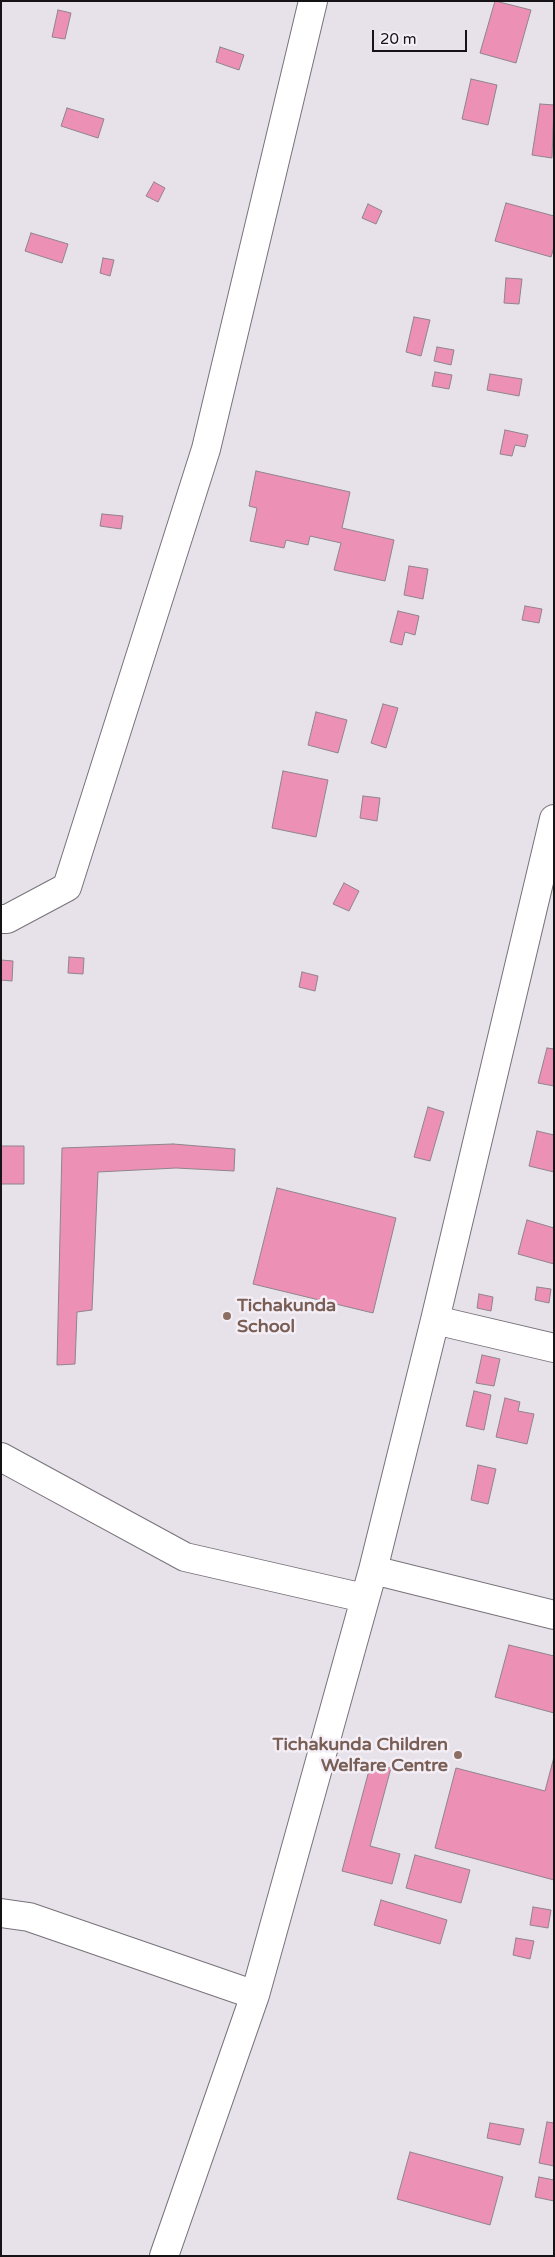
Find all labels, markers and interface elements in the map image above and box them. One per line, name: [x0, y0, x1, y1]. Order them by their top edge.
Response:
scale bar: [375, 20, 470, 52]
text: 20 m: [380, 30, 417, 48]
place label: Tichakunda School: [237, 1295, 336, 1338]
marker: Tichakunda School: [221, 1310, 233, 1322]
place label: Tichakunda Children Welfare Centre: [273, 1734, 448, 1776]
marker: Tichakunda Children Welfare Centre: [452, 1749, 464, 1761]

